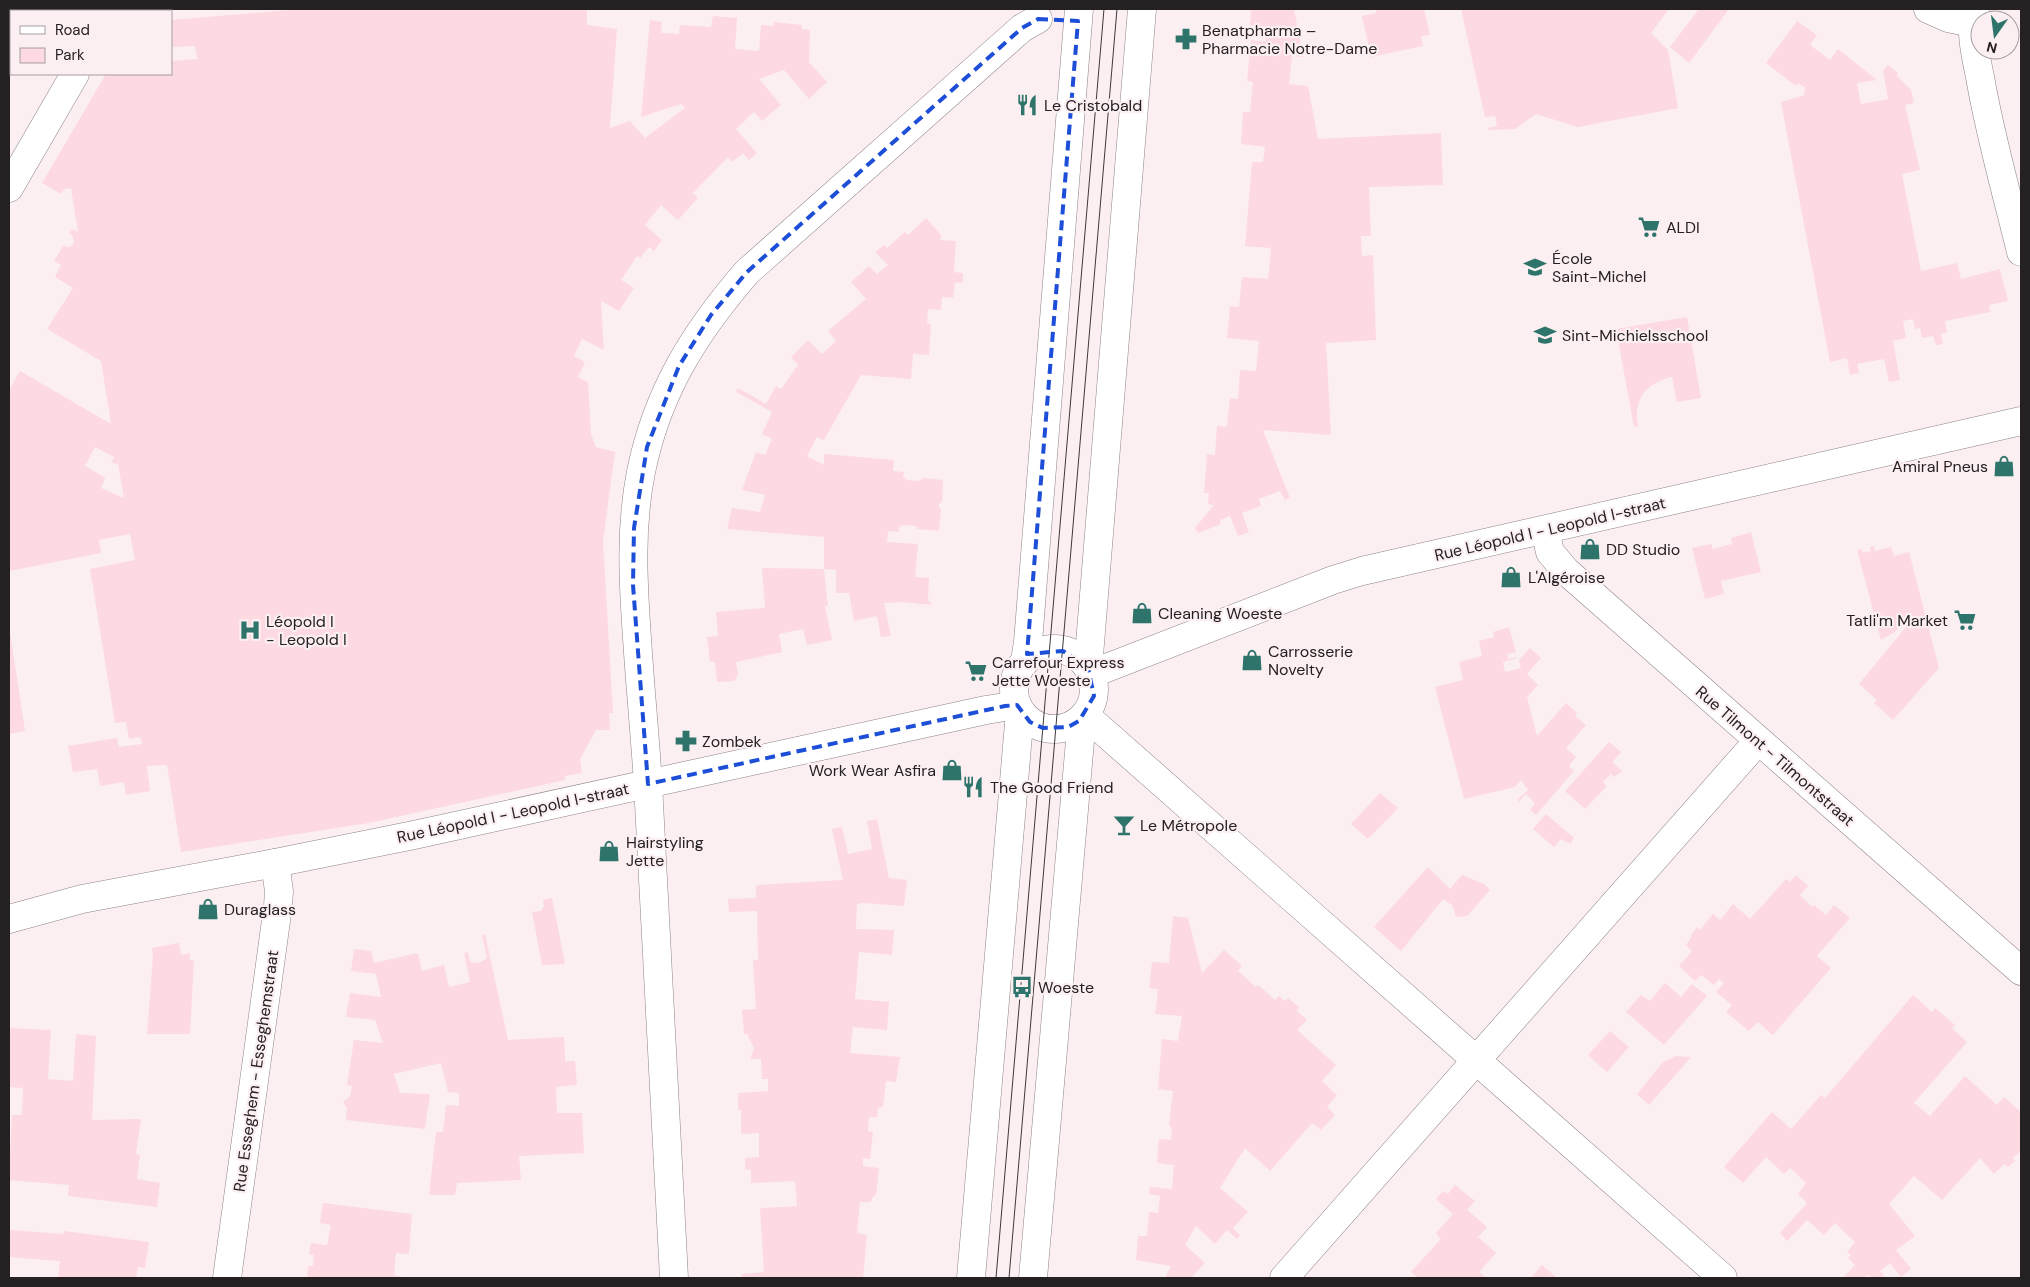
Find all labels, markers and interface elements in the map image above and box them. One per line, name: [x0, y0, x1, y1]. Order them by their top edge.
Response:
legend: [10, 10, 172, 75]
north arrow: [1970, 10, 2020, 60]
text: Road: [55, 20, 90, 40]
place label: Benatpharma – Pharmacie Notre-Dame: [1202, 20, 1377, 59]
pharmacy icon: Benatpharma – Pharmacie Notre-Dame: [1173, 26, 1199, 52]
text: N: [1985, 38, 1999, 58]
text: Park: [55, 45, 85, 65]
restaurant icon: Le Cristobald: [1014, 92, 1040, 118]
place label: Le Cristobald: [1044, 95, 1142, 116]
supermarket icon: ALDI: [1636, 214, 1662, 240]
place label: ALDI: [1666, 217, 1700, 238]
place label: École Saint-Michel: [1552, 248, 1646, 287]
school or university icon: École Saint-Michel: [1522, 254, 1548, 280]
school or university icon: Sint-Michielsschool: [1532, 322, 1558, 348]
place label: Sint-Michielsschool: [1562, 325, 1708, 346]
shop icon: Amiral Pneus: [1991, 453, 2017, 479]
place label: Amiral Pneus: [1892, 456, 1988, 477]
street label: Rue Léopold I - Leopold I-straat: [1432, 492, 1668, 566]
shop icon: DD Studio: [1577, 536, 1603, 562]
place label: DD Studio: [1606, 539, 1680, 560]
shop icon: L'Algéroise: [1498, 564, 1524, 590]
place label: L'Algéroise: [1528, 567, 1605, 588]
shop icon: Cleaning Woeste: [1129, 600, 1155, 626]
place label: Cleaning Woeste: [1158, 603, 1282, 624]
supermarket icon: Tatli'm Market: [1952, 607, 1978, 633]
place label: Tatli'm Market: [1846, 610, 1948, 631]
place label: Léopold I - Leopold I: [266, 611, 347, 650]
hospital icon: Léopold I - Leopold I: [237, 617, 263, 643]
place label: Carrosserie Novelty: [1268, 641, 1353, 680]
shop icon: Carrosserie Novelty: [1239, 647, 1265, 673]
place label: Carrefour Express Jette Woeste: [992, 652, 1125, 691]
supermarket icon: Carrefour Express Jette Woeste: [963, 658, 989, 684]
street label: Rue Tilmont - Tilmontstraat: [1691, 681, 1859, 831]
pharmacy icon: Zombek: [673, 728, 699, 754]
place label: Zombek: [702, 731, 762, 752]
shop icon: Work Wear Asfira: [939, 757, 965, 783]
place label: Work Wear Asfira: [809, 760, 936, 781]
restaurant icon: The Good Friend: [960, 774, 986, 800]
place label: The Good Friend: [990, 777, 1114, 798]
street label: Rue Léopold I - Leopold I-straat: [395, 778, 631, 848]
bar icon: Le Métropole: [1111, 812, 1137, 838]
place label: Le Métropole: [1140, 815, 1237, 836]
place label: Hairstyling Jette: [626, 832, 704, 871]
shop icon: Hairstyling Jette: [596, 838, 622, 864]
shop icon: Duraglass: [195, 896, 221, 922]
place label: Duraglass: [224, 899, 296, 920]
street label: Rue Esseghem - Esseghemstraat: [229, 949, 283, 1193]
bus stop icon: Woeste: [1009, 974, 1035, 1000]
place label: Woeste: [1038, 977, 1094, 998]

